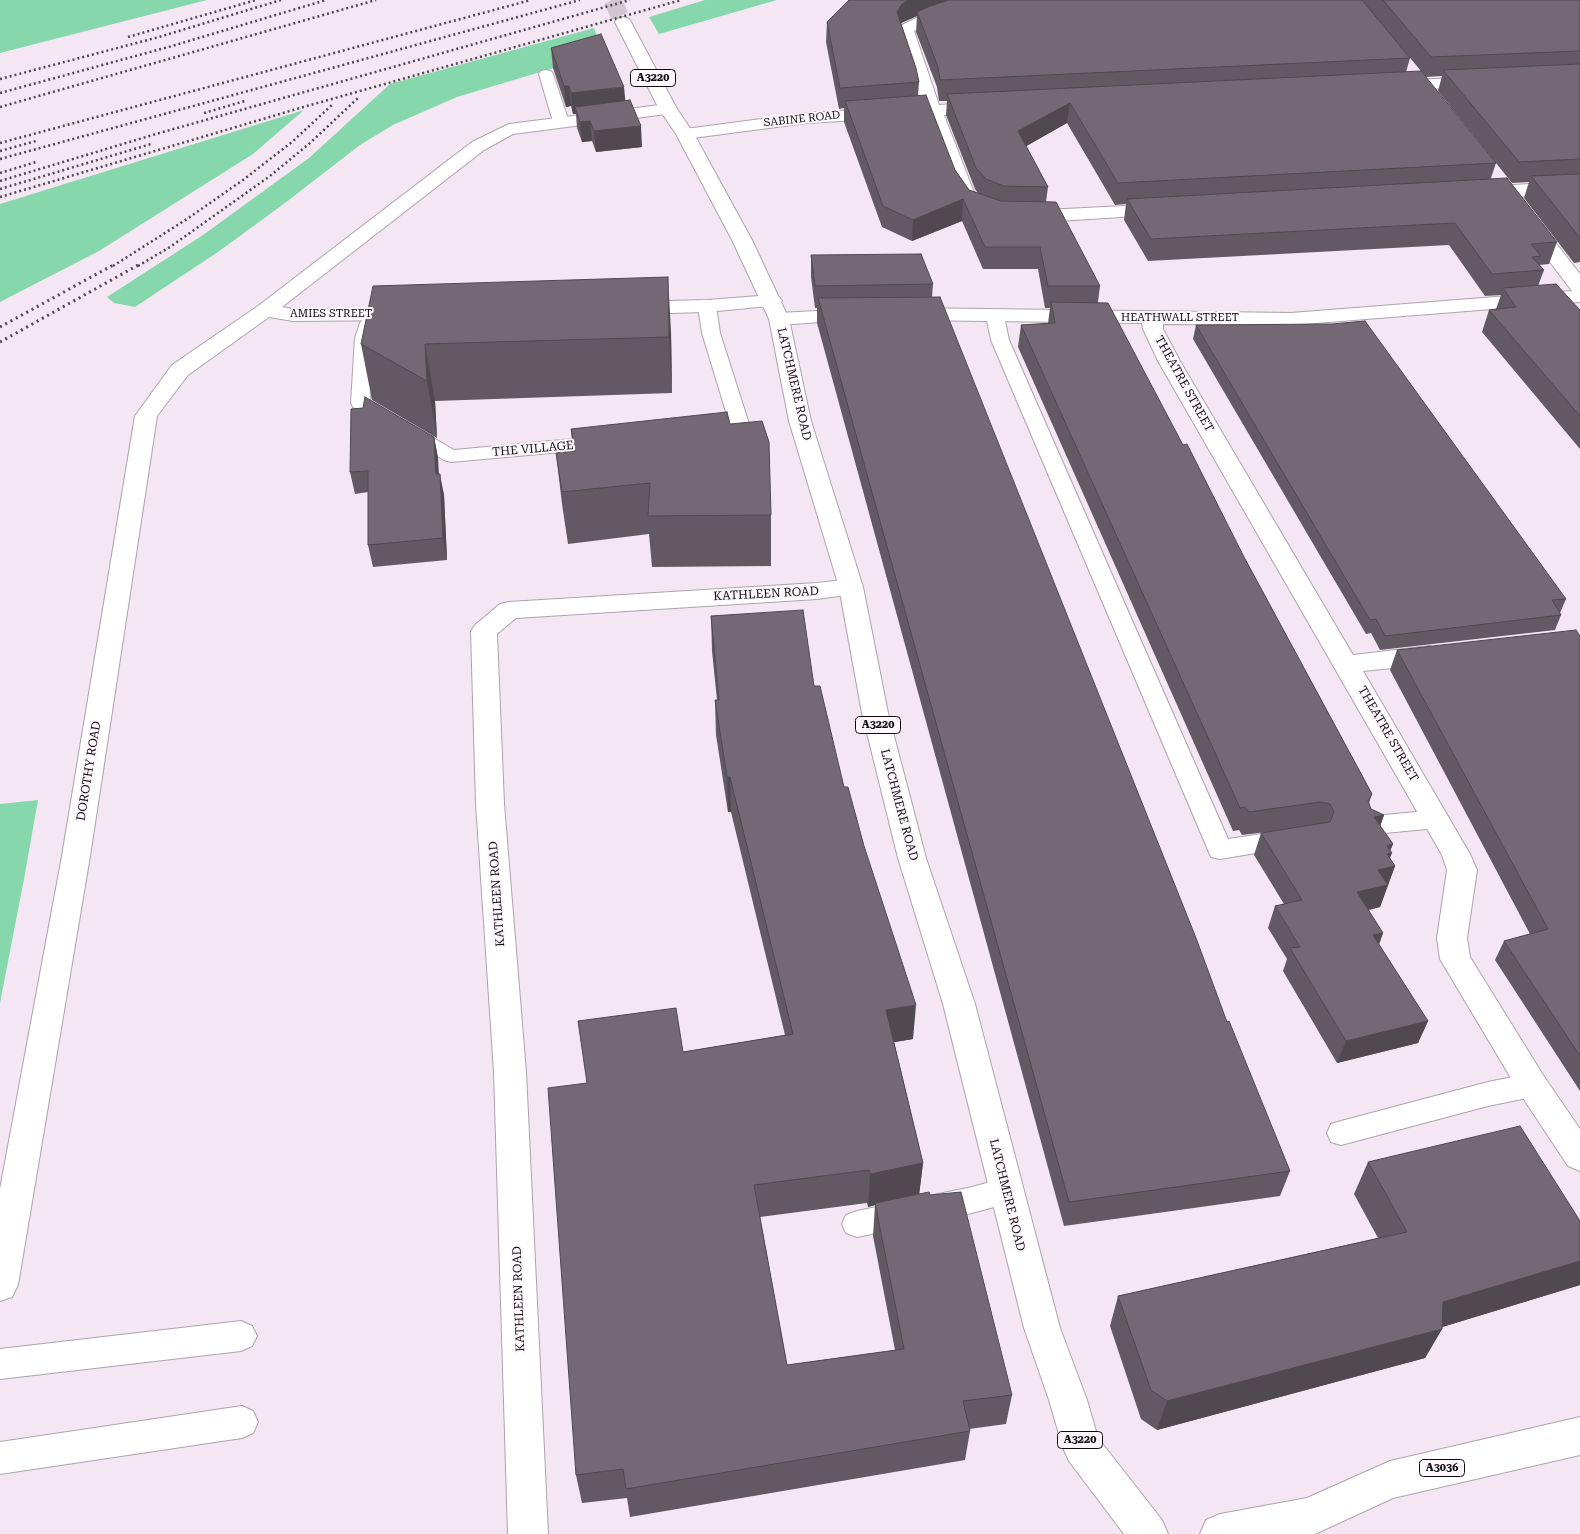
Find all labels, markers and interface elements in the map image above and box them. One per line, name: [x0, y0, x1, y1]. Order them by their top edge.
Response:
road number: A3220: [630, 70, 676, 86]
street label: SABINE ROAD: [763, 108, 841, 130]
street label: AMIES STREET: [290, 307, 372, 321]
street label: HEATHWALL STREET: [1121, 311, 1239, 325]
street label: LATCHMERE ROAD: [774, 326, 814, 442]
street label: THEATRE STREET: [1152, 333, 1216, 435]
street label: THE VILLAGE: [492, 438, 574, 460]
street label: KATHLEEN ROAD: [713, 584, 819, 604]
street label: THEATRE STREET: [1355, 684, 1421, 784]
road number: A3220: [856, 716, 900, 734]
street label: DOROTHY ROAD: [74, 720, 104, 822]
street label: LATCHMERE ROAD: [877, 747, 921, 863]
street label: KATHLEEN ROAD: [486, 841, 508, 947]
street label: LATCHMERE ROAD: [986, 1137, 1028, 1253]
street label: KATHLEEN ROAD: [510, 1246, 528, 1352]
road number: A3220: [1058, 1432, 1102, 1448]
road number: A3036: [1420, 1460, 1464, 1476]

